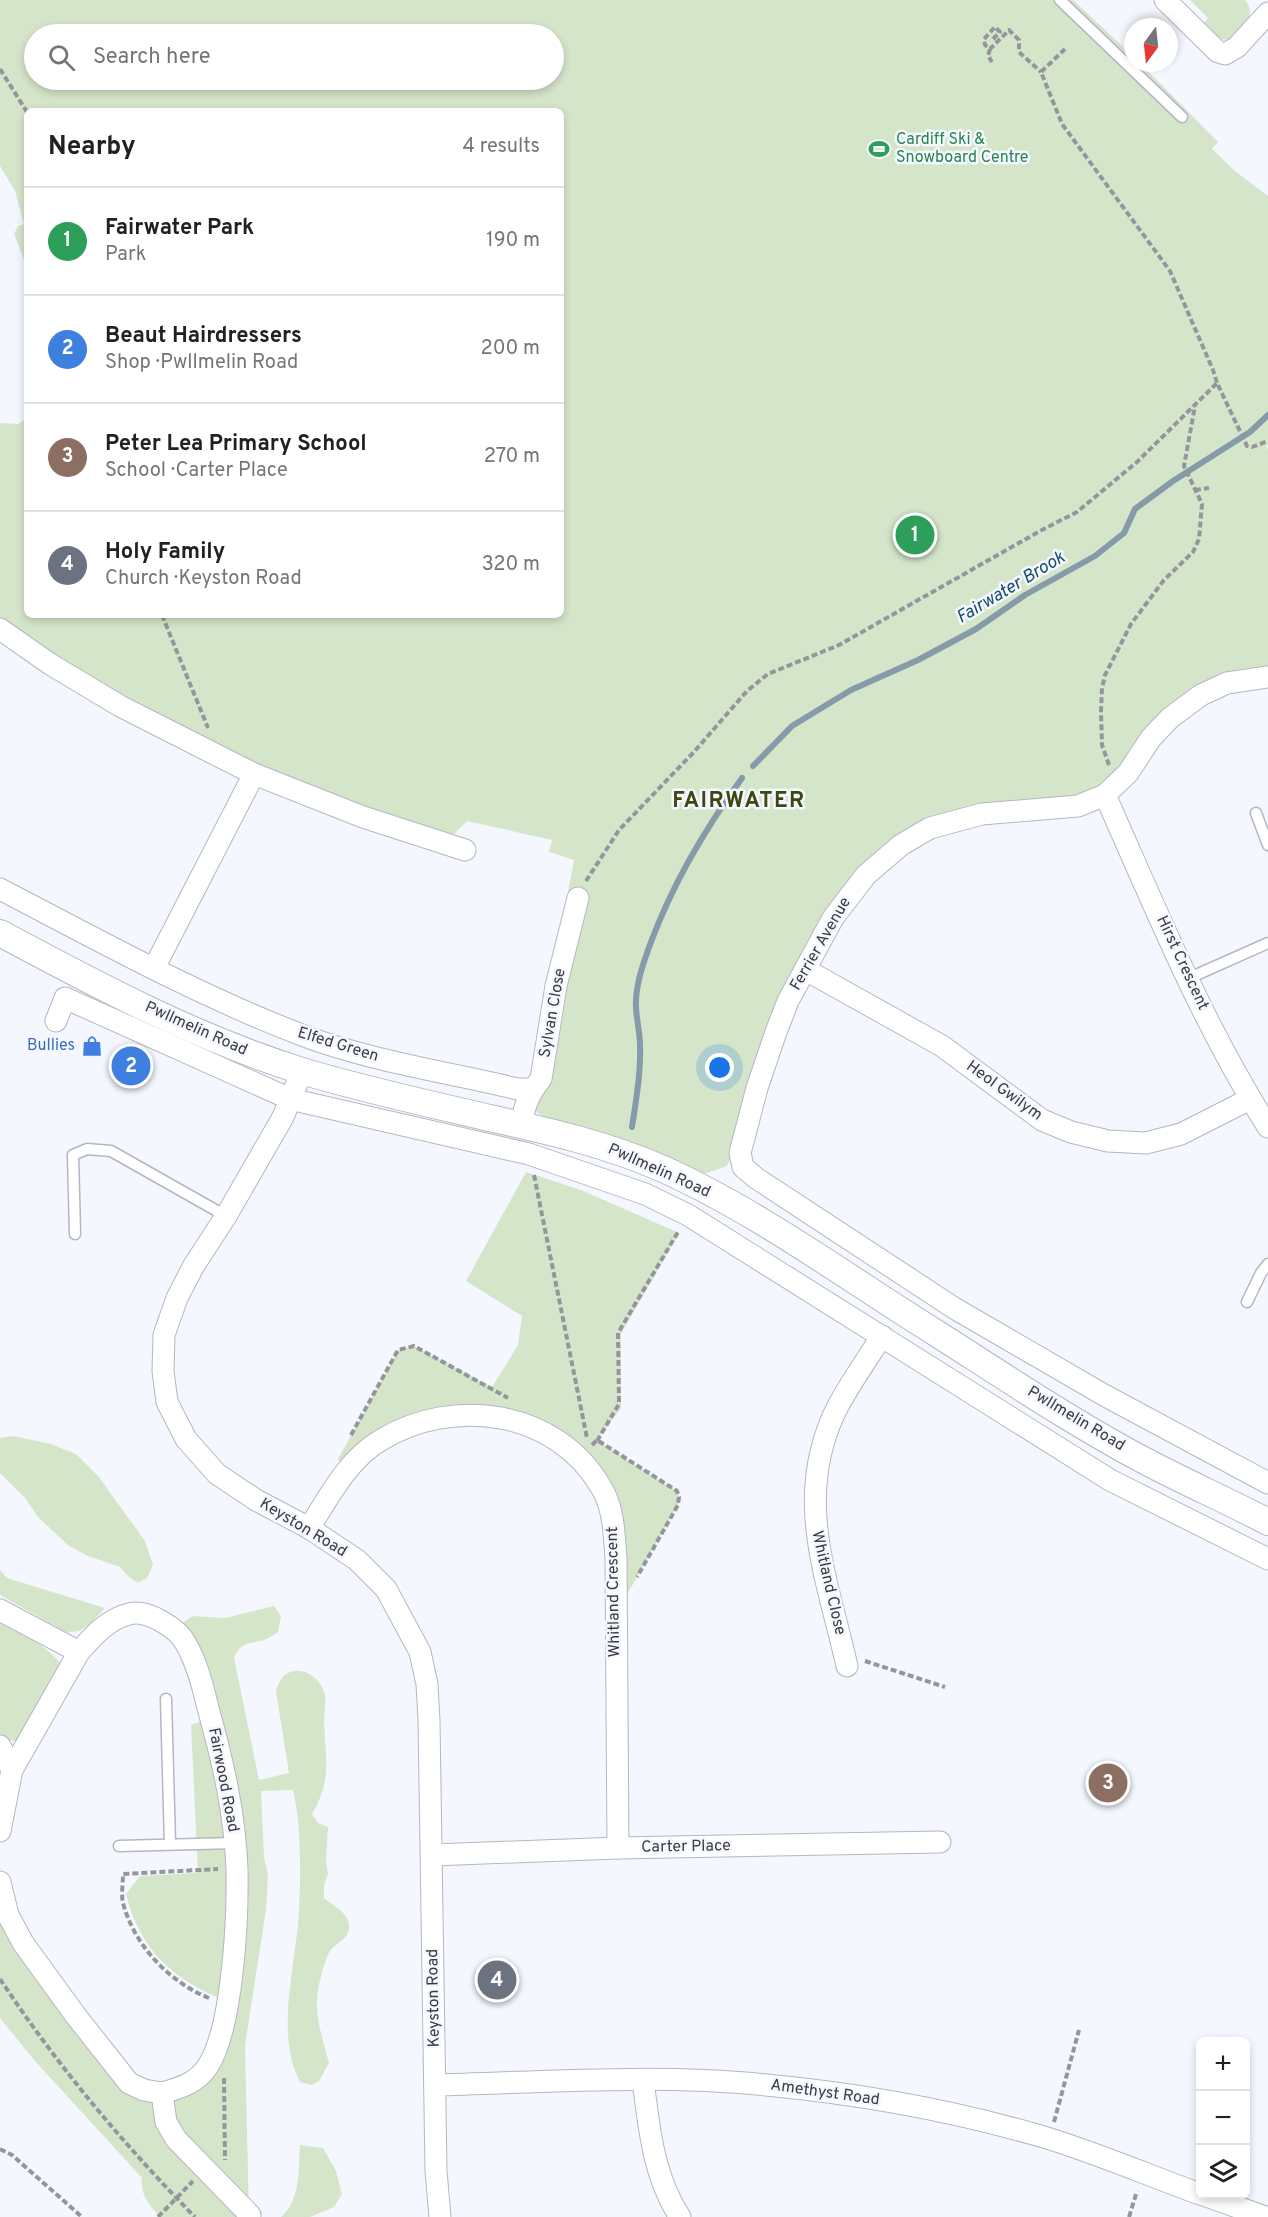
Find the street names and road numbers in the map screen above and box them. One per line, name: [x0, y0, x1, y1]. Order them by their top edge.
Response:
street label: Ferrier Avenue: [786, 894, 856, 994]
street label: Hirst Crescent: [1151, 912, 1213, 1014]
street label: Sylvan Close: [535, 967, 571, 1059]
street label: Pwllmelin Road: [141, 997, 251, 1061]
street label: Elfed Green: [295, 1023, 381, 1067]
street label: Heol Gwilym: [962, 1057, 1046, 1125]
street label: Pwllmelin Road: [604, 1139, 714, 1203]
street label: Pwllmelin Road: [1024, 1382, 1128, 1456]
street label: Keyston Road: [256, 1494, 350, 1562]
street label: Whitland Crescent: [603, 1526, 625, 1658]
street label: Whitland Close: [806, 1529, 850, 1637]
street label: Fairwood Road: [203, 1726, 243, 1834]
street label: Carter Place: [641, 1836, 731, 1858]
street label: Keyston Road: [423, 1949, 445, 2047]
street label: Amethyst Road: [769, 2075, 881, 2111]

